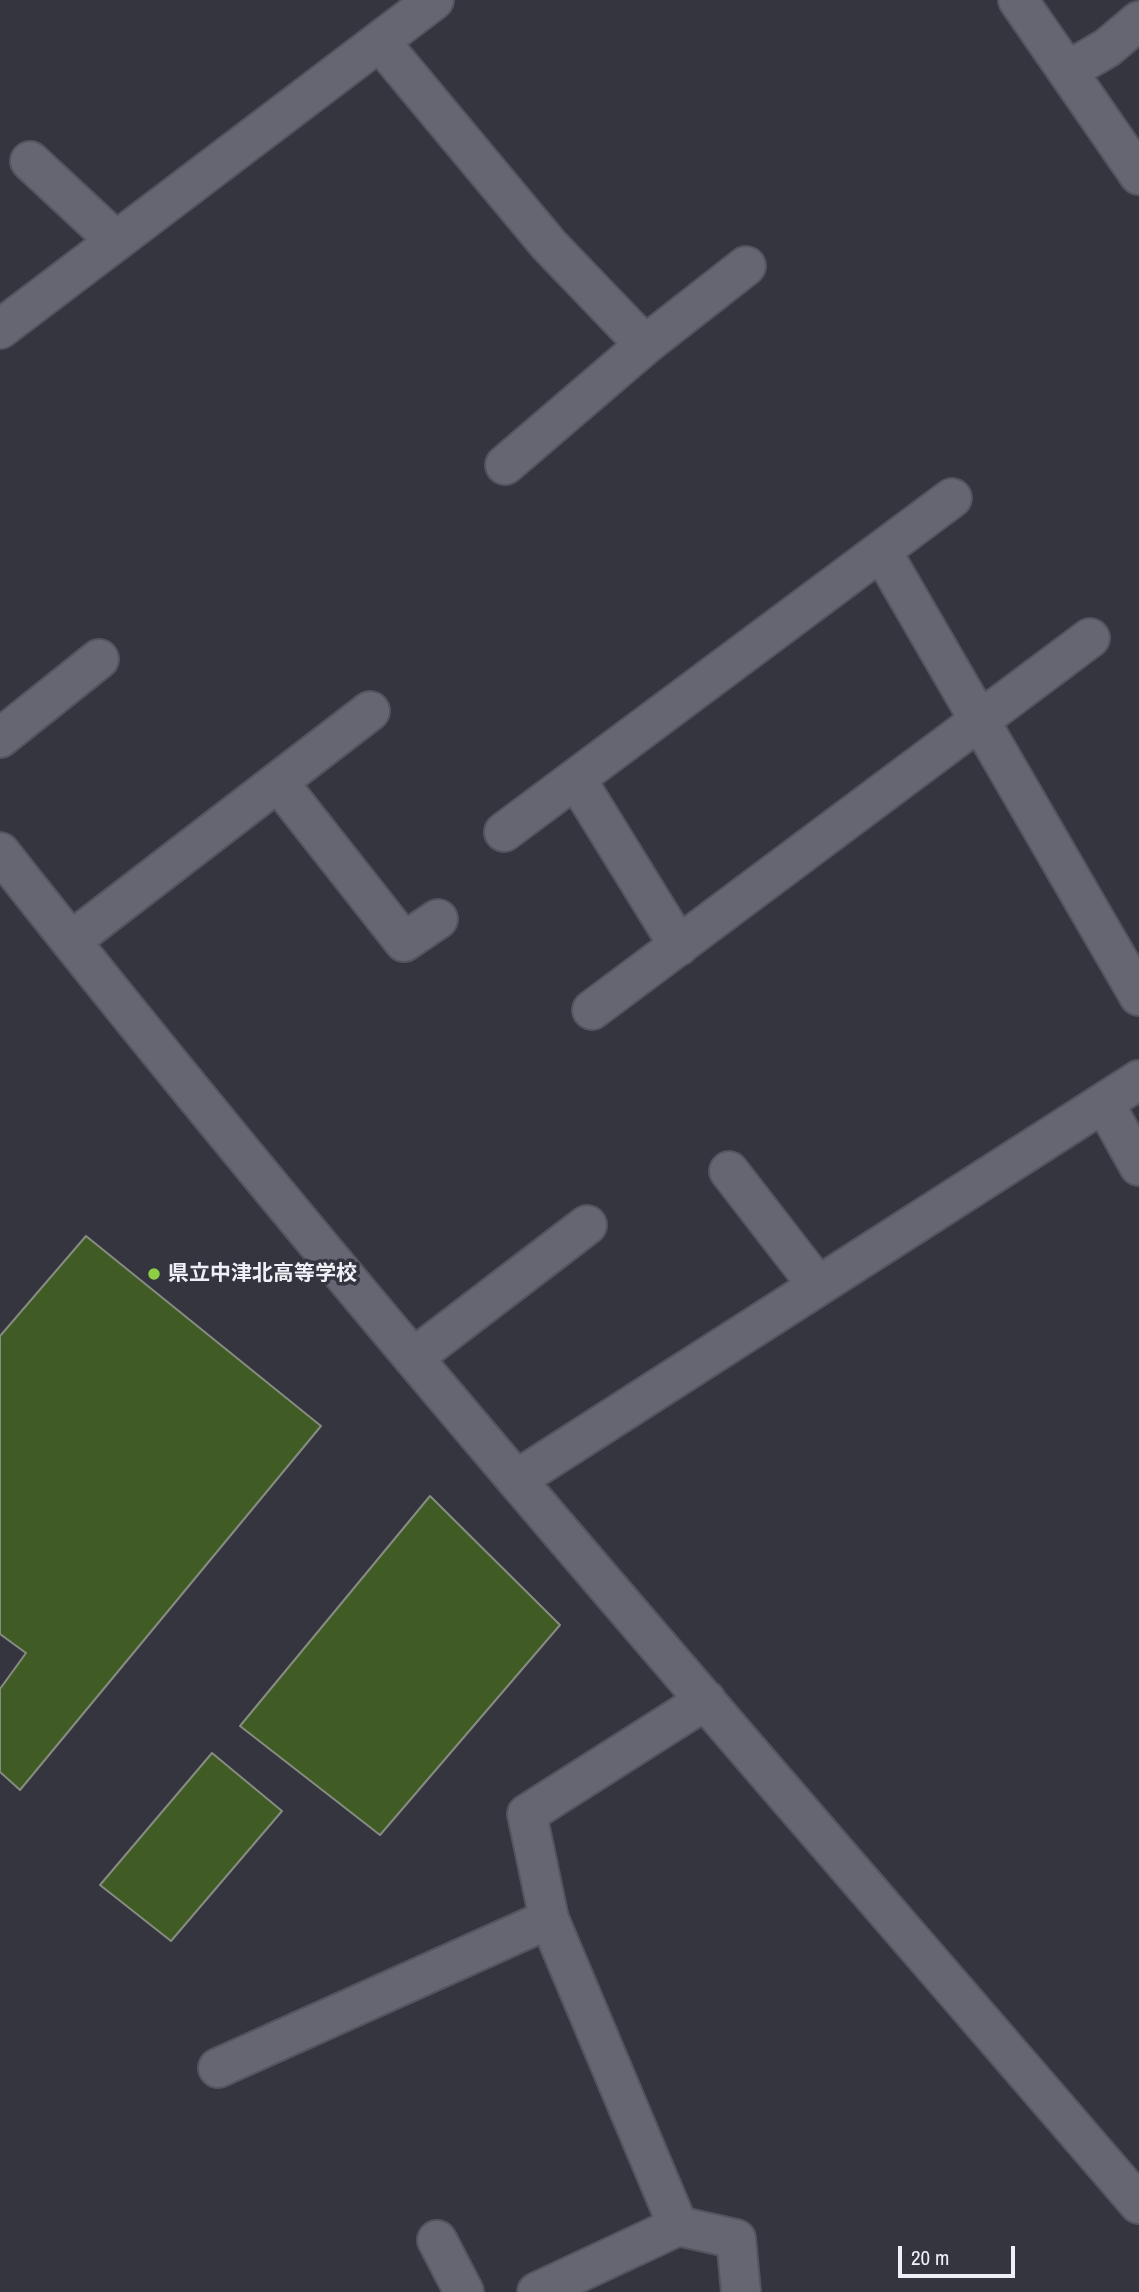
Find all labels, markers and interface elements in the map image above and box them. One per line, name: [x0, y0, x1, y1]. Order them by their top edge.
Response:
place label: 県立中津北高等学校: [168, 1261, 357, 1287]
marker: 県立中津北高等学校: [146, 1266, 162, 1282]
scale bar: [901, 2232, 1018, 2276]
text: 20 m: [911, 2243, 949, 2272]

